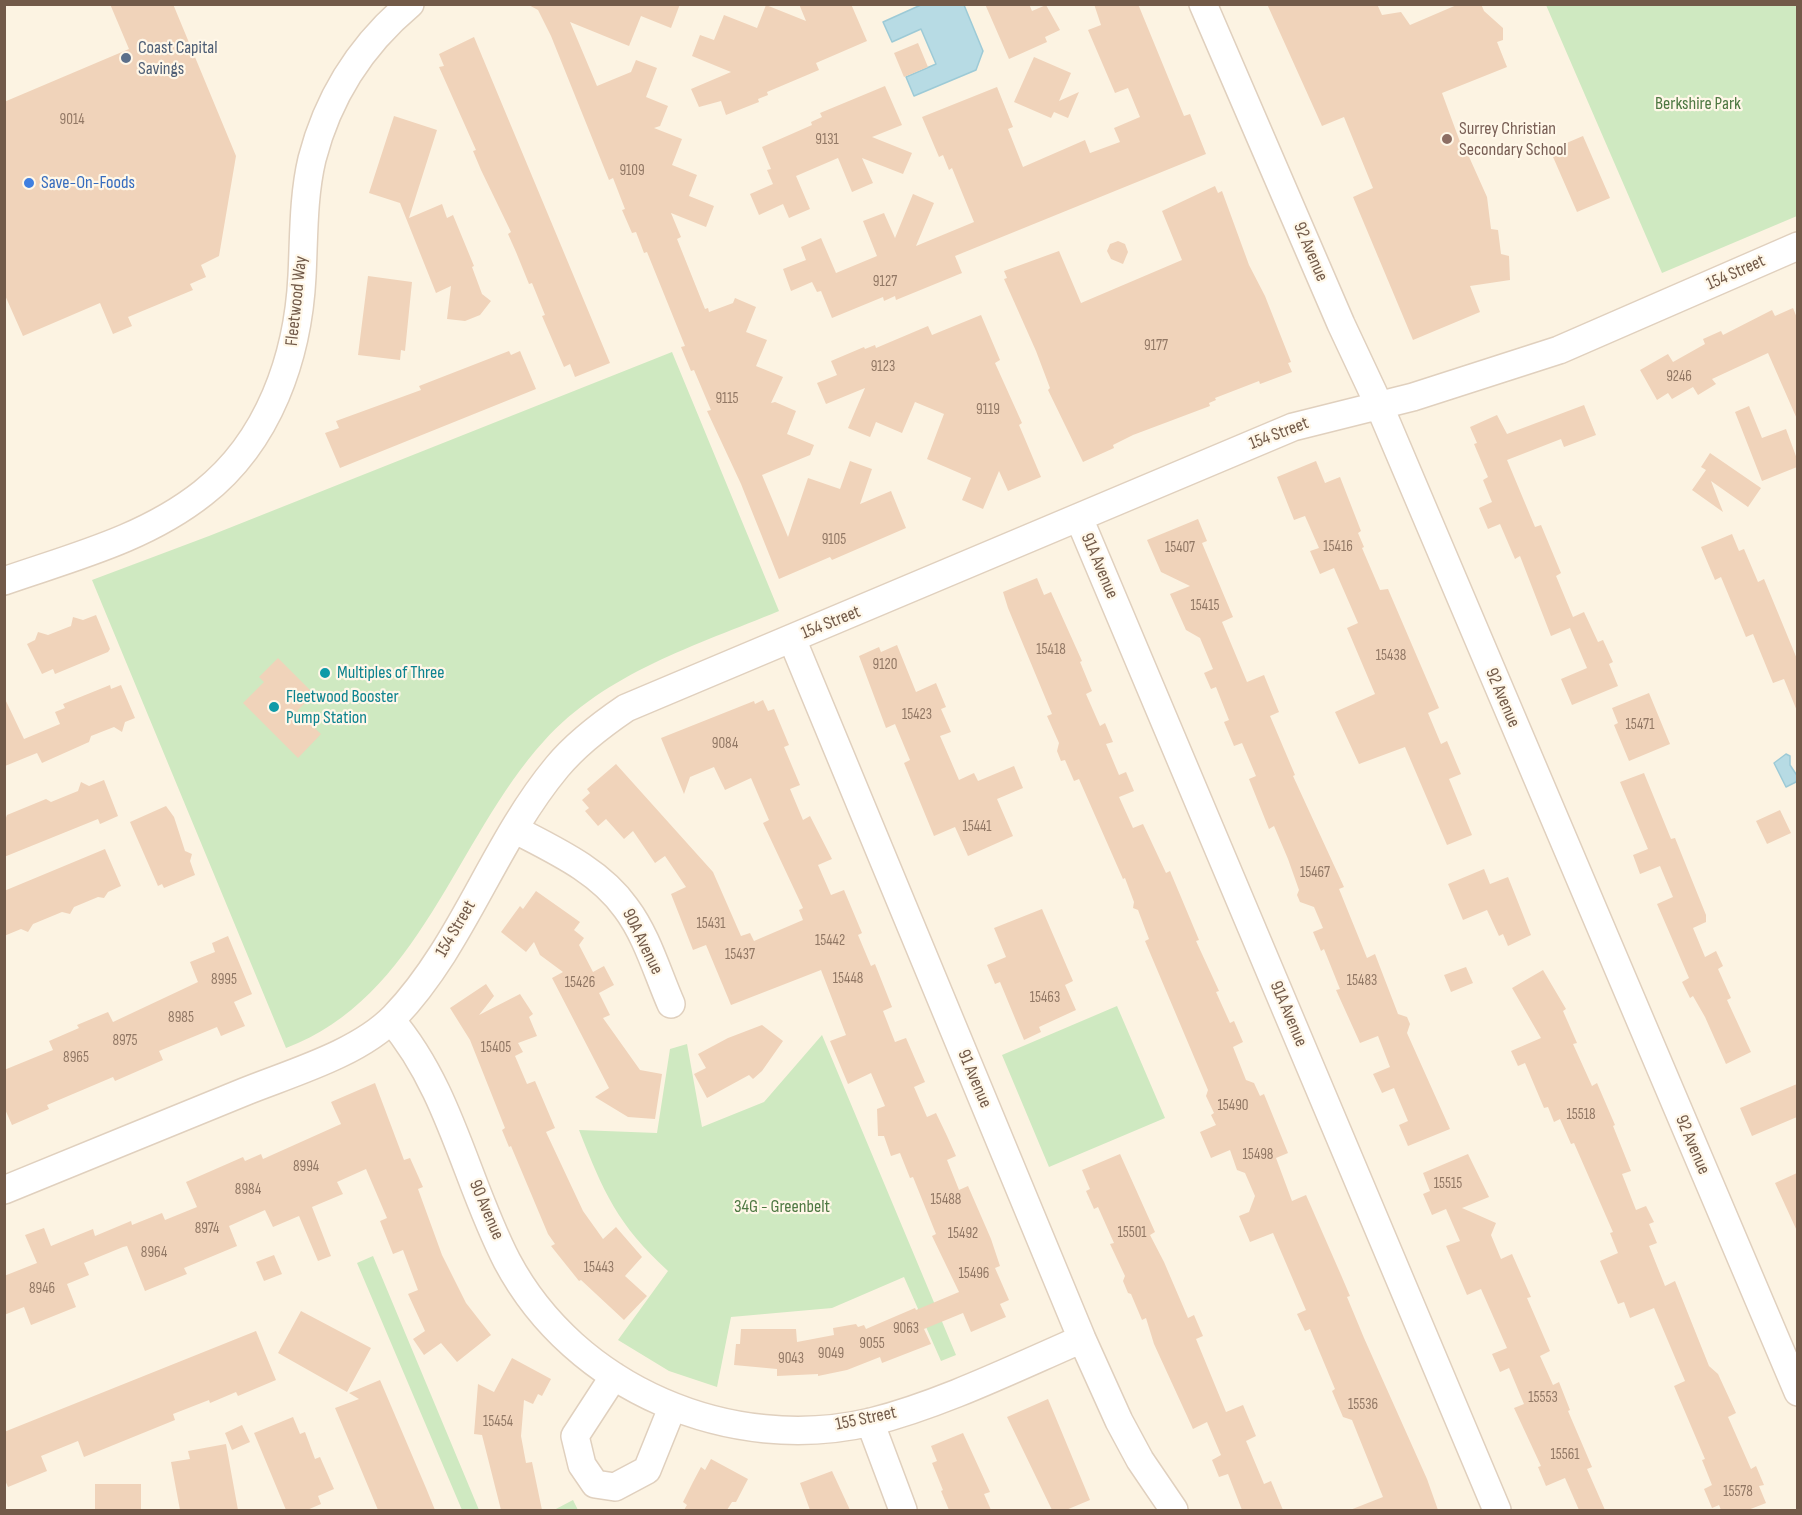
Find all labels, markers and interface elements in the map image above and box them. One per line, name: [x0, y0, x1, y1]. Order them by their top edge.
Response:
place label: Coast Capital Savings: [138, 37, 218, 80]
marker: Coast Capital Savings: [119, 51, 133, 65]
park label: Berkshire Park: [1655, 93, 1741, 115]
house number: 9014: [60, 111, 84, 129]
place label: Surrey Christian Secondary School: [1459, 118, 1567, 160]
house number: 9131: [815, 131, 839, 149]
marker: Surrey Christian Secondary School: [1440, 132, 1454, 146]
house number: 9109: [619, 162, 645, 180]
place label: Save-On-Foods: [41, 172, 135, 194]
marker: Save-On-Foods: [22, 176, 36, 190]
street label: 92 Avenue: [1288, 219, 1332, 285]
street label: 154 Street: [1703, 251, 1769, 295]
street label: Fleetwood Way: [282, 255, 312, 347]
house number: 9127: [873, 273, 897, 291]
house number: 9177: [1144, 337, 1168, 355]
house number: 9123: [871, 358, 895, 376]
house number: 9246: [1666, 368, 1692, 386]
house number: 9115: [715, 390, 739, 408]
house number: 9119: [976, 401, 1000, 419]
street label: 154 Street: [1246, 413, 1312, 455]
street label: 91A Avenue: [1076, 530, 1122, 602]
house number: 9105: [822, 531, 846, 549]
house number: 15416: [1323, 538, 1353, 556]
house number: 15407: [1165, 539, 1195, 557]
house number: 15415: [1191, 597, 1219, 615]
street label: 154 Street: [798, 601, 864, 645]
house number: 15418: [1036, 641, 1066, 659]
house number: 15438: [1376, 647, 1406, 665]
house number: 9120: [873, 656, 897, 674]
place label: Multiples of Three: [337, 662, 444, 684]
street label: 92 Avenue: [1480, 665, 1524, 731]
marker: Multiples of Three: [318, 666, 332, 680]
place label: Fleetwood Booster Pump Station: [286, 686, 399, 728]
marker: Fleetwood Booster Pump Station: [267, 700, 281, 714]
house number: 15423: [902, 706, 932, 724]
house number: 15471: [1626, 716, 1654, 734]
house number: 9084: [712, 735, 738, 753]
house number: 15441: [962, 818, 992, 836]
house number: 15467: [1300, 864, 1330, 882]
street label: 154 Street: [431, 897, 481, 961]
street label: 90A Avenue: [617, 906, 667, 978]
house number: 15431: [696, 915, 726, 933]
house number: 15442: [815, 932, 845, 950]
house number: 15437: [725, 946, 755, 964]
house number: 15448: [833, 970, 863, 988]
house number: 8995: [211, 971, 237, 989]
house number: 15483: [1347, 972, 1377, 990]
house number: 15426: [565, 974, 595, 992]
street label: 91A Avenue: [1265, 978, 1311, 1050]
house number: 15463: [1030, 989, 1060, 1007]
house number: 8985: [168, 1009, 194, 1027]
house number: 8975: [112, 1032, 138, 1050]
house number: 15405: [481, 1039, 511, 1057]
street label: 91 Avenue: [952, 1047, 996, 1111]
house number: 8965: [63, 1049, 89, 1067]
house number: 15490: [1218, 1097, 1248, 1115]
house number: 15518: [1566, 1106, 1596, 1124]
street label: 92 Avenue: [1670, 1112, 1714, 1178]
house number: 15498: [1243, 1146, 1273, 1164]
house number: 8994: [293, 1158, 319, 1176]
house number: 15515: [1434, 1175, 1462, 1193]
street label: 90 Avenue: [464, 1177, 508, 1243]
house number: 8984: [235, 1181, 261, 1199]
house number: 15488: [931, 1191, 961, 1209]
park label: 34G - Greenbelt: [734, 1196, 830, 1218]
house number: 8974: [195, 1220, 219, 1238]
house number: 15501: [1117, 1224, 1147, 1242]
house number: 15492: [948, 1225, 978, 1243]
house number: 8964: [141, 1244, 167, 1262]
house number: 15443: [584, 1259, 614, 1277]
house number: 15496: [959, 1265, 989, 1283]
house number: 8946: [29, 1280, 55, 1298]
house number: 9063: [893, 1320, 919, 1338]
house number: 9055: [859, 1335, 885, 1353]
house number: 9049: [818, 1345, 844, 1363]
house number: 9043: [778, 1350, 804, 1368]
house number: 15553: [1528, 1389, 1558, 1407]
house number: 15536: [1348, 1396, 1378, 1414]
street label: 155 Street: [834, 1402, 898, 1436]
house number: 15454: [483, 1413, 513, 1431]
house number: 15561: [1550, 1446, 1580, 1464]
house number: 15578: [1723, 1483, 1753, 1501]

